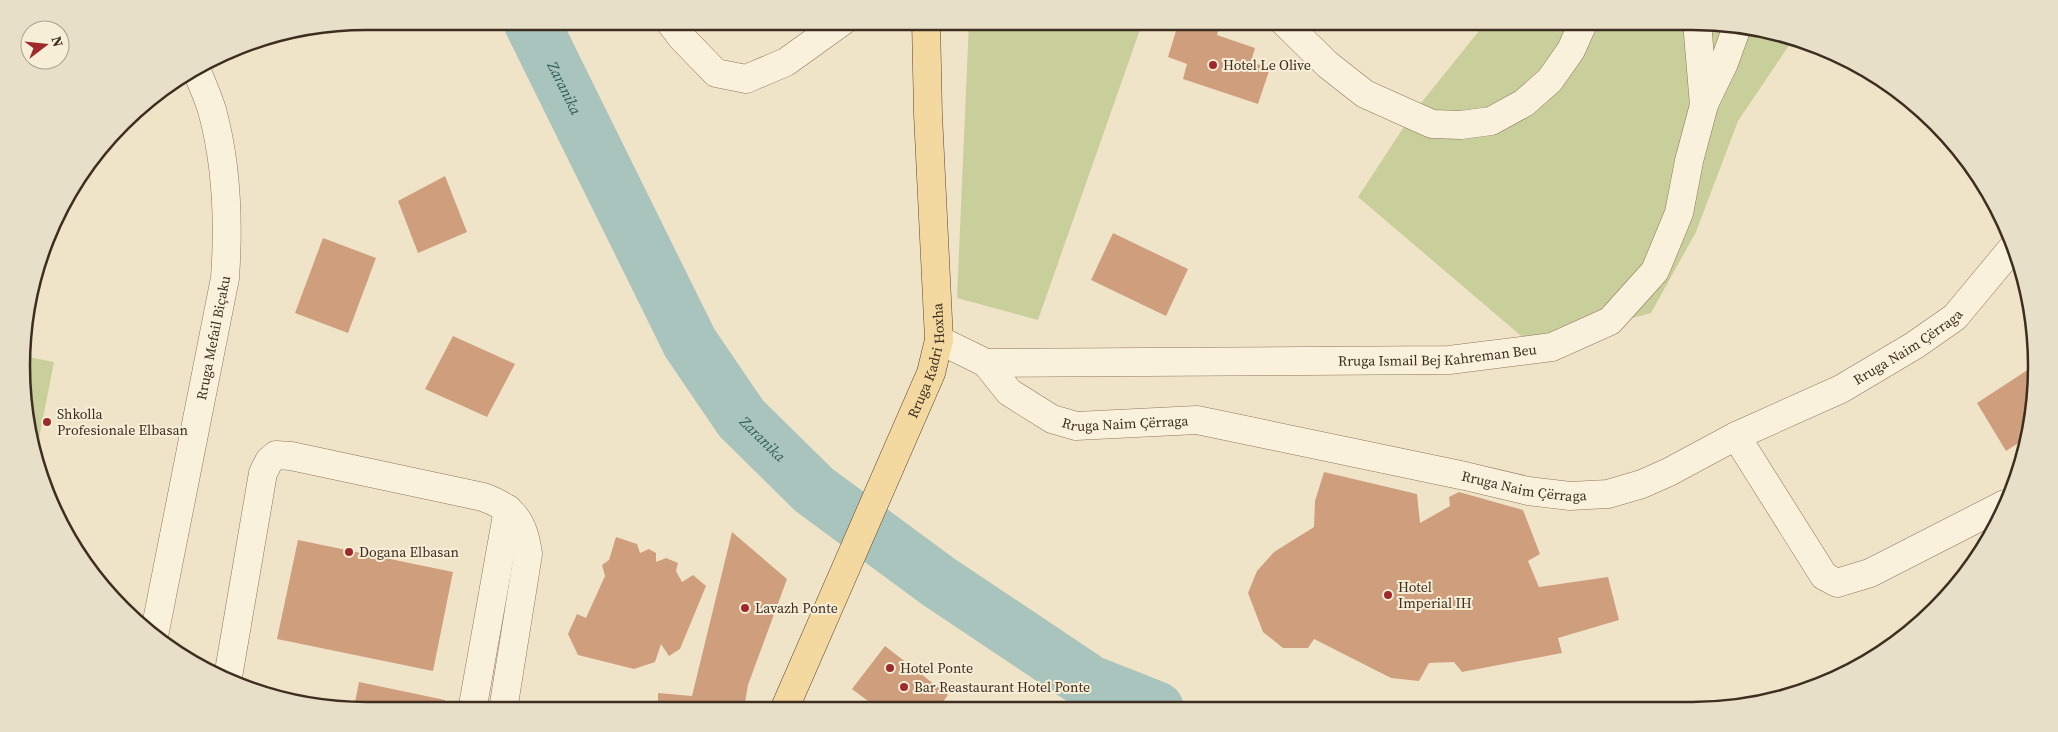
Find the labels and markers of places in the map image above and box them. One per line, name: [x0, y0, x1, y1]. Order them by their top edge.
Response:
place label: Hotel Le Olive: [1223, 55, 1311, 75]
marker: Hotel Le Olive: [1207, 59, 1219, 71]
place label: Shkolla Profesionale Elbasan: [57, 404, 189, 440]
marker: Shkolla Profesionale Elbasan: [41, 416, 53, 428]
place label: Dogana Elbasan: [359, 542, 459, 562]
marker: Dogana Elbasan: [343, 546, 355, 558]
place label: Hotel Imperial IH: [1398, 577, 1472, 613]
marker: Hotel Imperial IH: [1382, 589, 1394, 601]
place label: Lavazh Ponte: [755, 598, 838, 618]
marker: Lavazh Ponte: [739, 602, 751, 614]
place label: Hotel Ponte: [900, 658, 973, 678]
marker: Hotel Ponte: [884, 662, 896, 674]
place label: Bar Reastaurant Hotel Ponte: [914, 677, 1090, 697]
marker: Bar Reastaurant Hotel Ponte: [898, 681, 910, 693]

